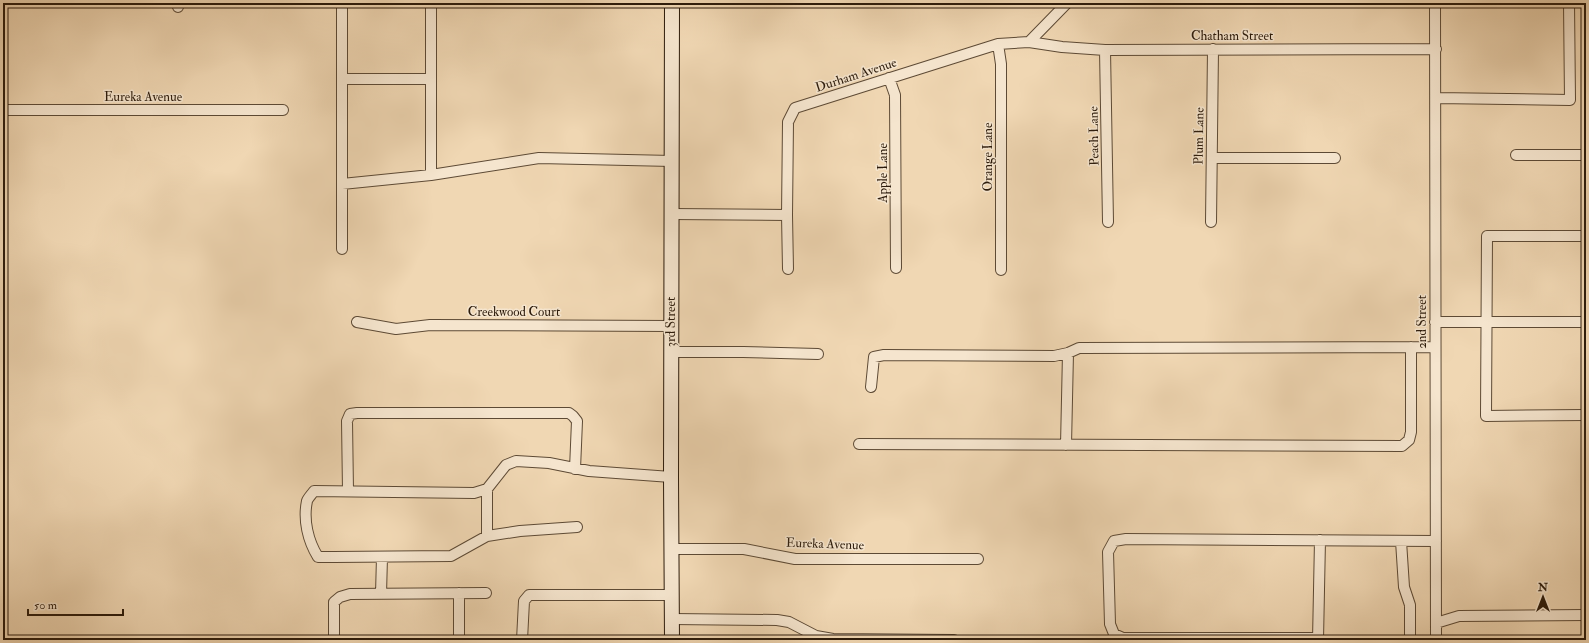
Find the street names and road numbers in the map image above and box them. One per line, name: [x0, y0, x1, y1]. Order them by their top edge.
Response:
street label: Chatham Street: [1191, 28, 1273, 44]
street label: Durham Avenue: [813, 54, 899, 96]
street label: Eureka Avenue: [104, 89, 183, 105]
street label: Peach Lane: [1085, 105, 1103, 166]
street label: Plum Lane: [1191, 107, 1208, 165]
street label: Orange Lane: [980, 122, 996, 191]
street label: Apple Lane: [875, 143, 892, 204]
street label: 2nd Street: [1414, 295, 1430, 349]
street label: 3rd Street: [663, 297, 679, 347]
street label: Creekwood Court: [468, 304, 560, 320]
street label: Eureka Avenue: [786, 535, 865, 553]

